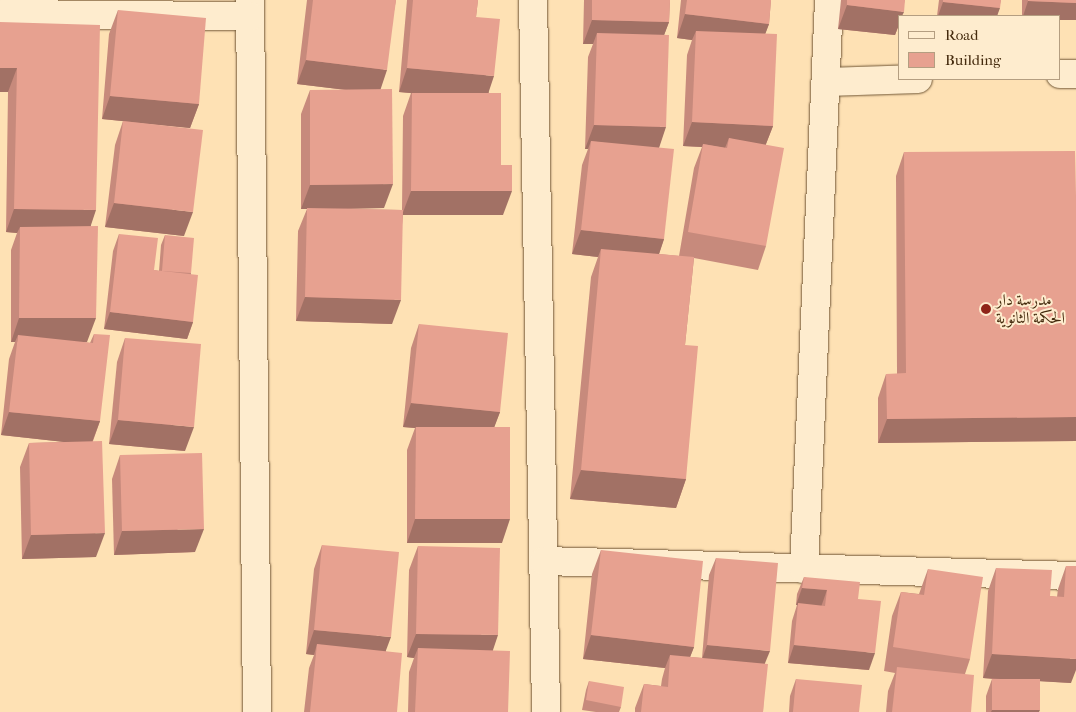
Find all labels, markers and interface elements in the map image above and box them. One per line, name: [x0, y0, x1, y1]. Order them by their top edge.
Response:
legend: [898, 15, 1061, 80]
text: Road: [945, 26, 978, 44]
text: Building: [945, 51, 1001, 69]
place label: مدرسة دار الحكمة الثانوية: [996, 290, 1065, 328]
marker: مدرسة دار الحكمة الثانوية: [980, 303, 992, 315]

